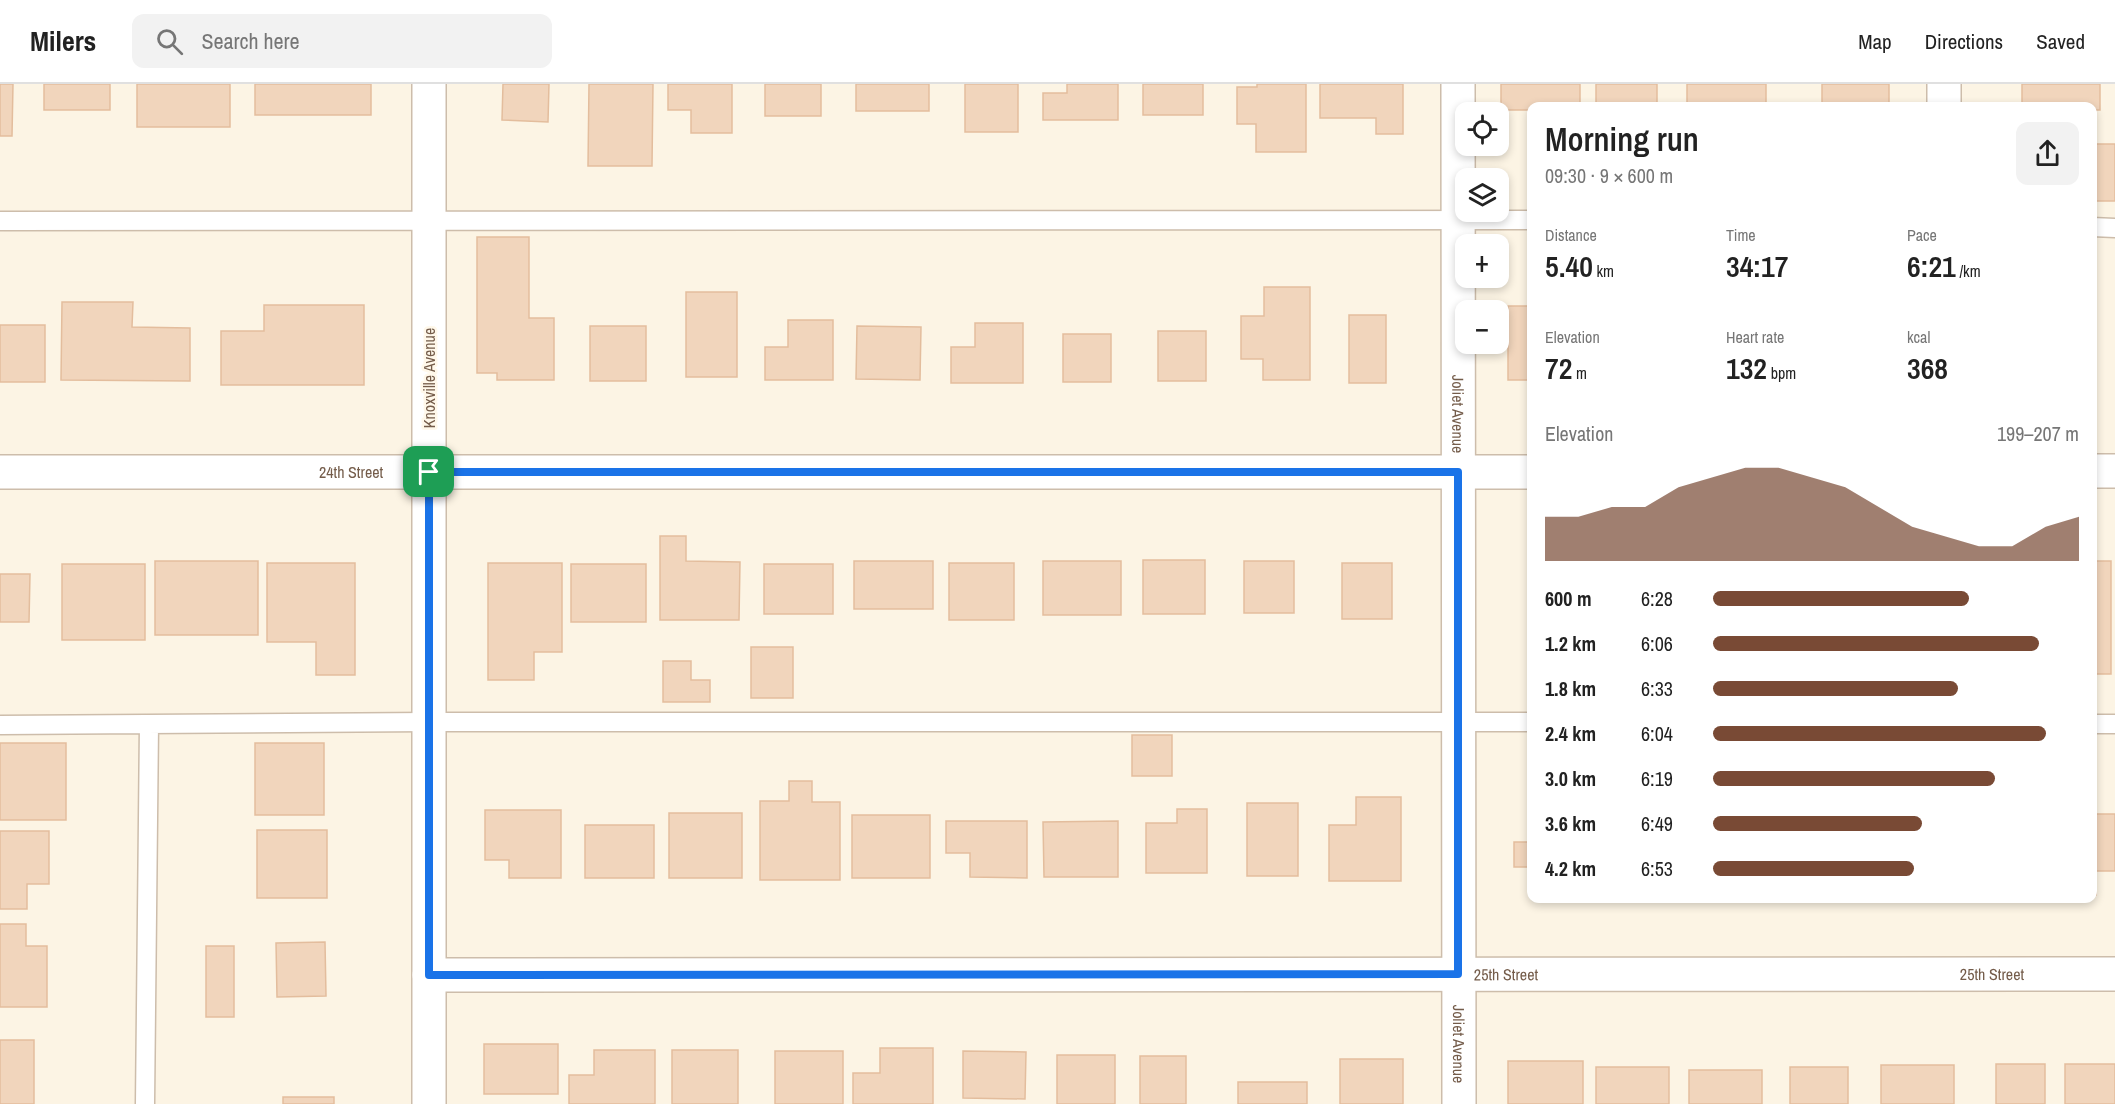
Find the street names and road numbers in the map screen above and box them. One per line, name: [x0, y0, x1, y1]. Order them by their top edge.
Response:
street label: Knoxville Avenue: [418, 328, 440, 428]
street label: Joliet Avenue: [1447, 375, 1469, 453]
street label: 24th Street: [319, 461, 383, 483]
street label: 25th Street: [1474, 963, 1538, 985]
street label: 25th Street: [1960, 963, 2024, 985]
street label: Joliet Avenue: [1448, 1005, 1470, 1083]

